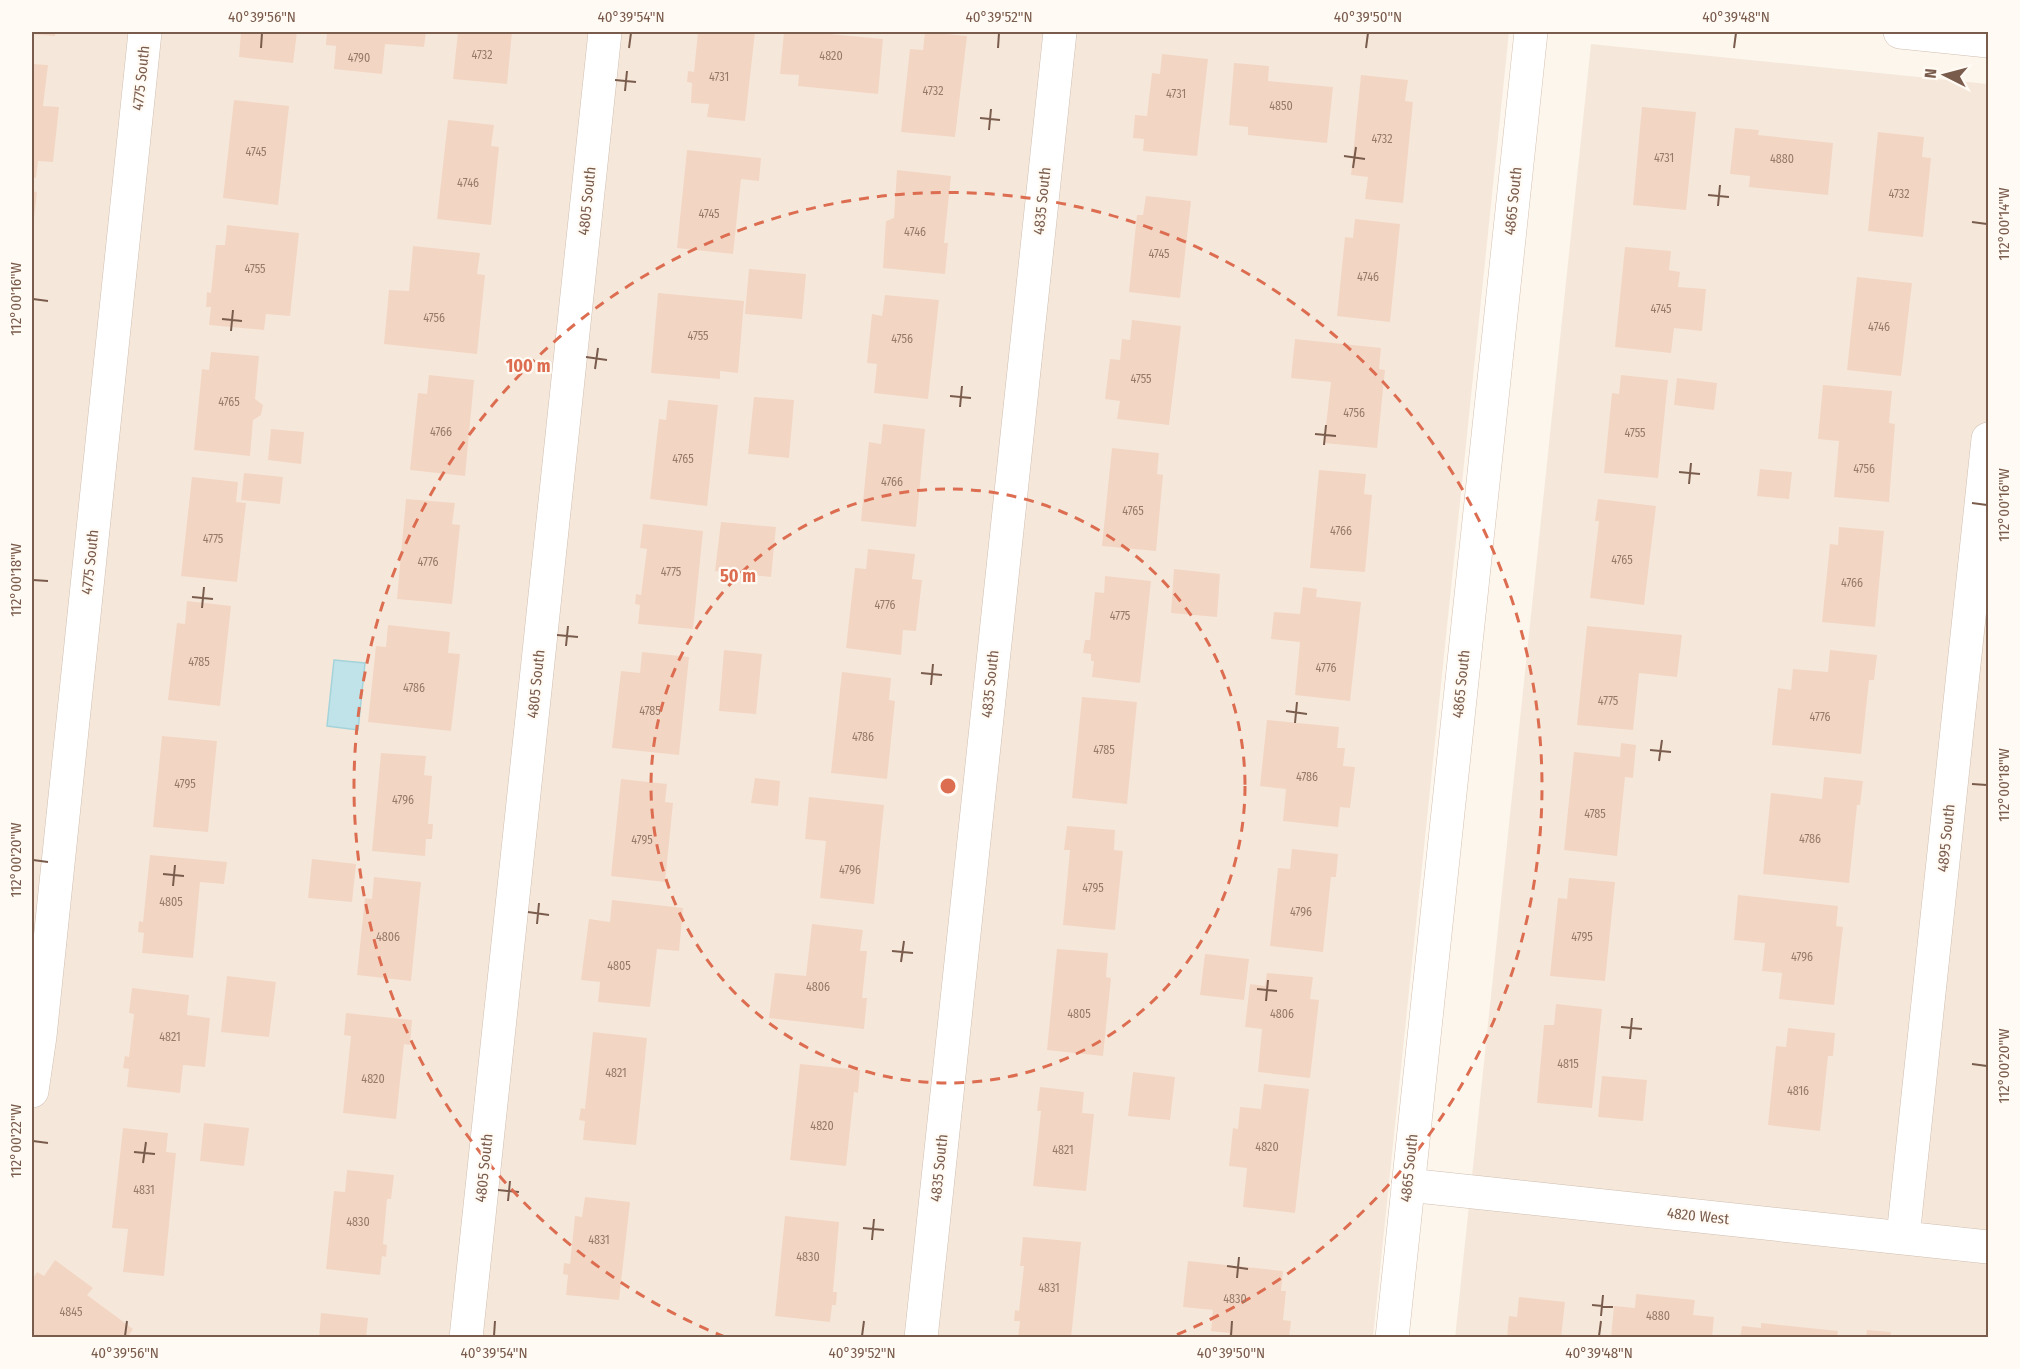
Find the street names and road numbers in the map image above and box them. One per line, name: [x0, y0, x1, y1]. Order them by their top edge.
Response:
street label: 4775 South: [129, 45, 153, 111]
street label: 4805 South: [574, 166, 600, 236]
street label: 4835 South: [1029, 166, 1055, 236]
street label: 4865 South: [1500, 166, 1526, 236]
street label: 4775 South: [78, 529, 102, 595]
street label: 4805 South: [523, 649, 549, 719]
street label: 4835 South: [977, 649, 1003, 719]
street label: 4865 South: [1448, 649, 1474, 719]
street label: 4895 South: [1933, 803, 1959, 873]
street label: 4805 South: [471, 1133, 497, 1203]
street label: 4835 South: [926, 1133, 952, 1203]
street label: 4865 South: [1396, 1133, 1422, 1203]
street label: 4820 West: [1666, 1204, 1730, 1228]

